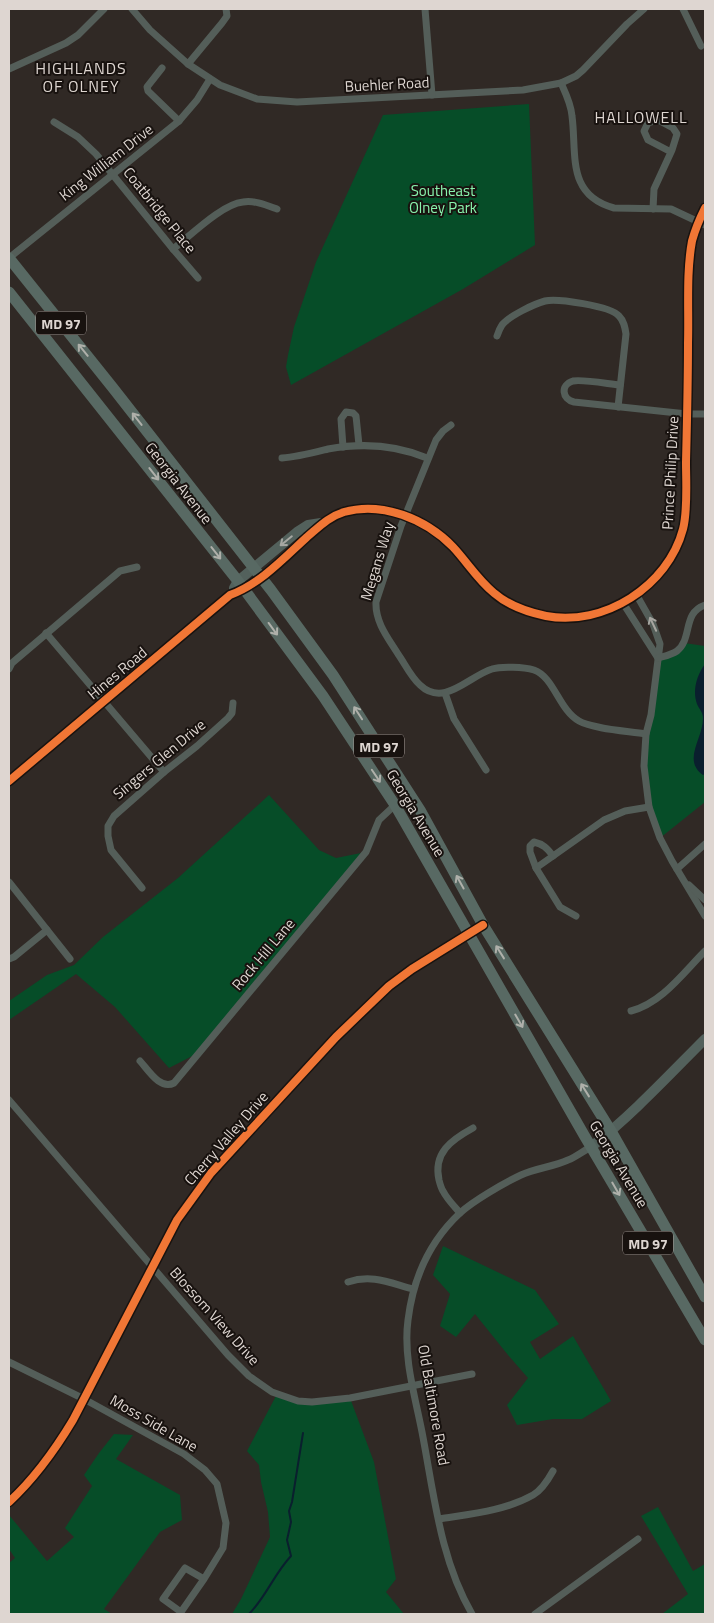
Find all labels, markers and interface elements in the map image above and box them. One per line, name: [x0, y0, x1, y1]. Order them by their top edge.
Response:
district label: HIGHLANDS OF OLNEY: [35, 56, 127, 98]
street label: Buehler Road: [344, 70, 430, 98]
district label: HALLOWELL: [594, 105, 688, 129]
street label: King William Drive: [54, 118, 158, 206]
street label: Coatbridge Place: [118, 162, 202, 258]
park label: Southeast Olney Park: [409, 179, 477, 219]
road number: MD 97: [36, 312, 86, 334]
one-way arrow: [77, 344, 88, 357]
one-way arrow: [132, 412, 143, 425]
street label: Prince Philip Drive: [656, 416, 684, 530]
street label: Georgia Avenue: [140, 437, 218, 529]
one-way arrow: [148, 467, 159, 480]
street label: Megans Way: [354, 519, 400, 603]
one-way arrow: [279, 536, 292, 547]
one-way arrow: [210, 546, 221, 559]
one-way arrow: [647, 617, 657, 632]
one-way arrow: [268, 622, 279, 635]
street label: Hines Road: [82, 641, 152, 705]
one-way arrow: [353, 706, 363, 720]
street label: Singers Glen Drive: [108, 713, 210, 805]
road number: MD 97: [354, 734, 404, 758]
street label: Georgia Avenue: [381, 765, 451, 861]
one-way arrow: [371, 769, 381, 783]
one-way arrow: [455, 875, 464, 890]
street label: Rock Hill Lane: [226, 913, 300, 995]
one-way arrow: [495, 945, 505, 959]
one-way arrow: [515, 1014, 525, 1028]
one-way arrow: [580, 1083, 590, 1097]
street label: Cherry Valley Drive: [179, 1086, 273, 1190]
street label: Georgia Avenue: [584, 1116, 654, 1212]
one-way arrow: [611, 1181, 621, 1195]
road number: MD 97: [623, 1232, 673, 1254]
street label: Blossom View Drive: [165, 1262, 265, 1370]
street label: Old Baltimore Road: [412, 1343, 456, 1467]
street label: Moss Side Lane: [106, 1388, 202, 1458]

